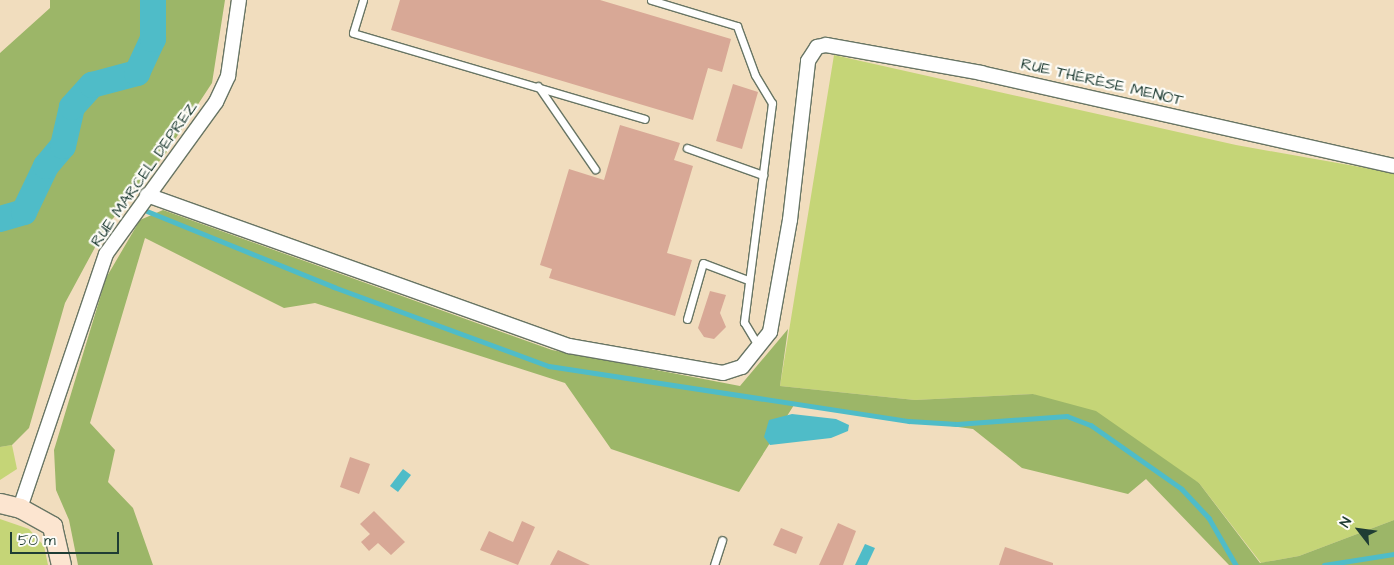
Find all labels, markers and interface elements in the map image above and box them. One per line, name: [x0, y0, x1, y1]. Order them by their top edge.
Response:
street label: RUE THÉRÈSE MENOT: [1019, 54, 1185, 110]
street label: RUE MARCEL DEPREZ: [87, 98, 201, 250]
north arrow: [1334, 505, 1384, 555]
text: N: [1335, 514, 1357, 531]
scale bar: [12, 522, 121, 554]
text: 50 m: [18, 530, 56, 551]

